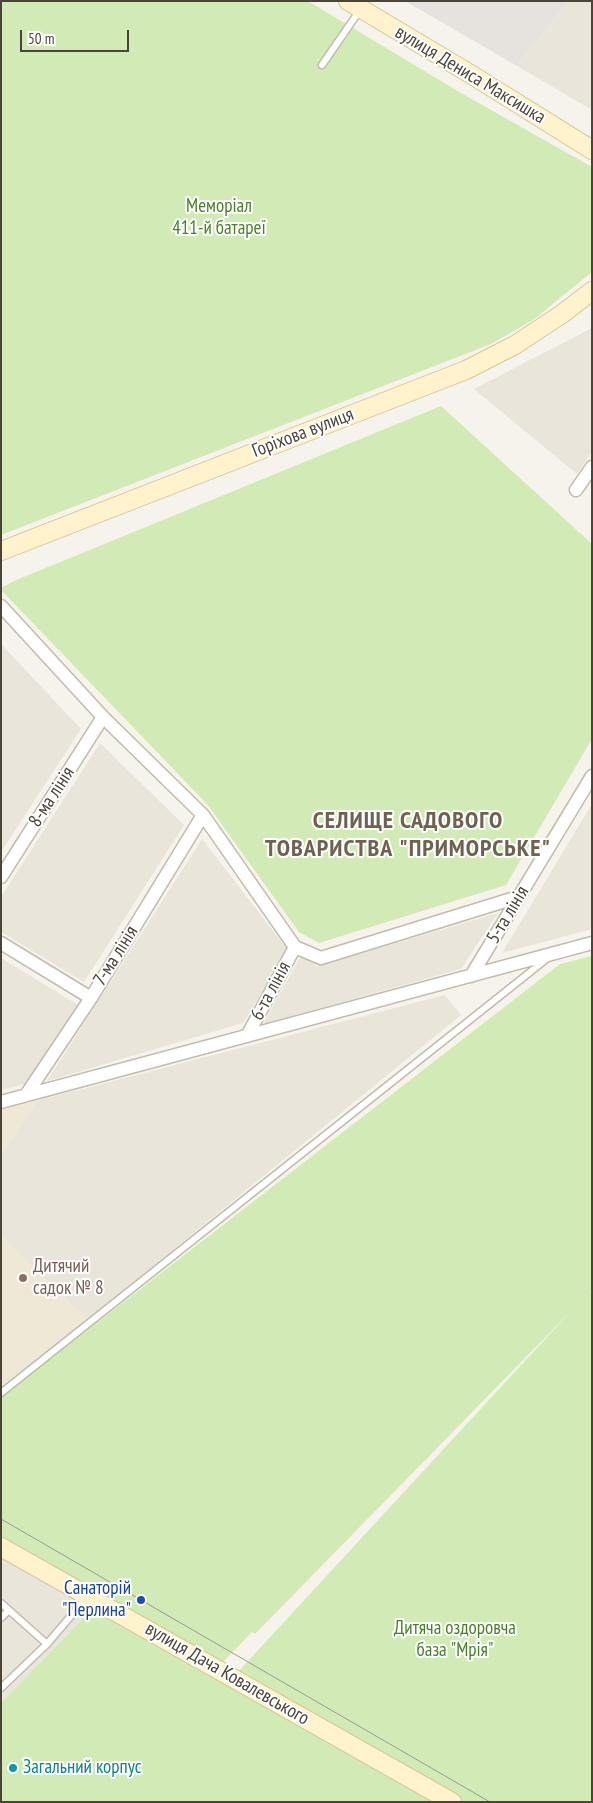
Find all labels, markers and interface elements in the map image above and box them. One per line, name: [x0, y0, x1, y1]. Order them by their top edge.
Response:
scale bar: [22, 20, 131, 52]
street label: вулиця Дениса Максишка: [391, 21, 549, 129]
text: 50 m: [28, 29, 54, 48]
park label: Меморіал 411-й батареї: [172, 196, 266, 240]
street label: Горіхова вулиця: [249, 403, 357, 463]
street label: 8-ма лінія: [24, 763, 80, 831]
district label: СЕЛИЩЕ САДОВОГО ТОВАРИСТВА "ПРИМОРСЬКЕ": [262, 807, 554, 863]
street label: 5-та лінія: [482, 882, 534, 948]
street label: 7-ма лінія: [89, 922, 143, 990]
street label: 6-та лінія: [246, 958, 296, 1024]
place label: Дитячий садок № 8: [33, 1256, 104, 1300]
marker: Дитячий садок № 8: [17, 1272, 29, 1284]
place label: Санаторій "Перлина": [62, 1578, 131, 1622]
marker: Санаторій "Перлина": [135, 1594, 147, 1606]
street label: вулиця Дача Ковалевського: [141, 1618, 313, 1730]
park label: Дитяча оздоровча база "Мрія": [394, 1618, 516, 1662]
place label: Загальний корпус: [23, 1757, 142, 1779]
marker: Загальний корпус: [7, 1762, 19, 1774]

